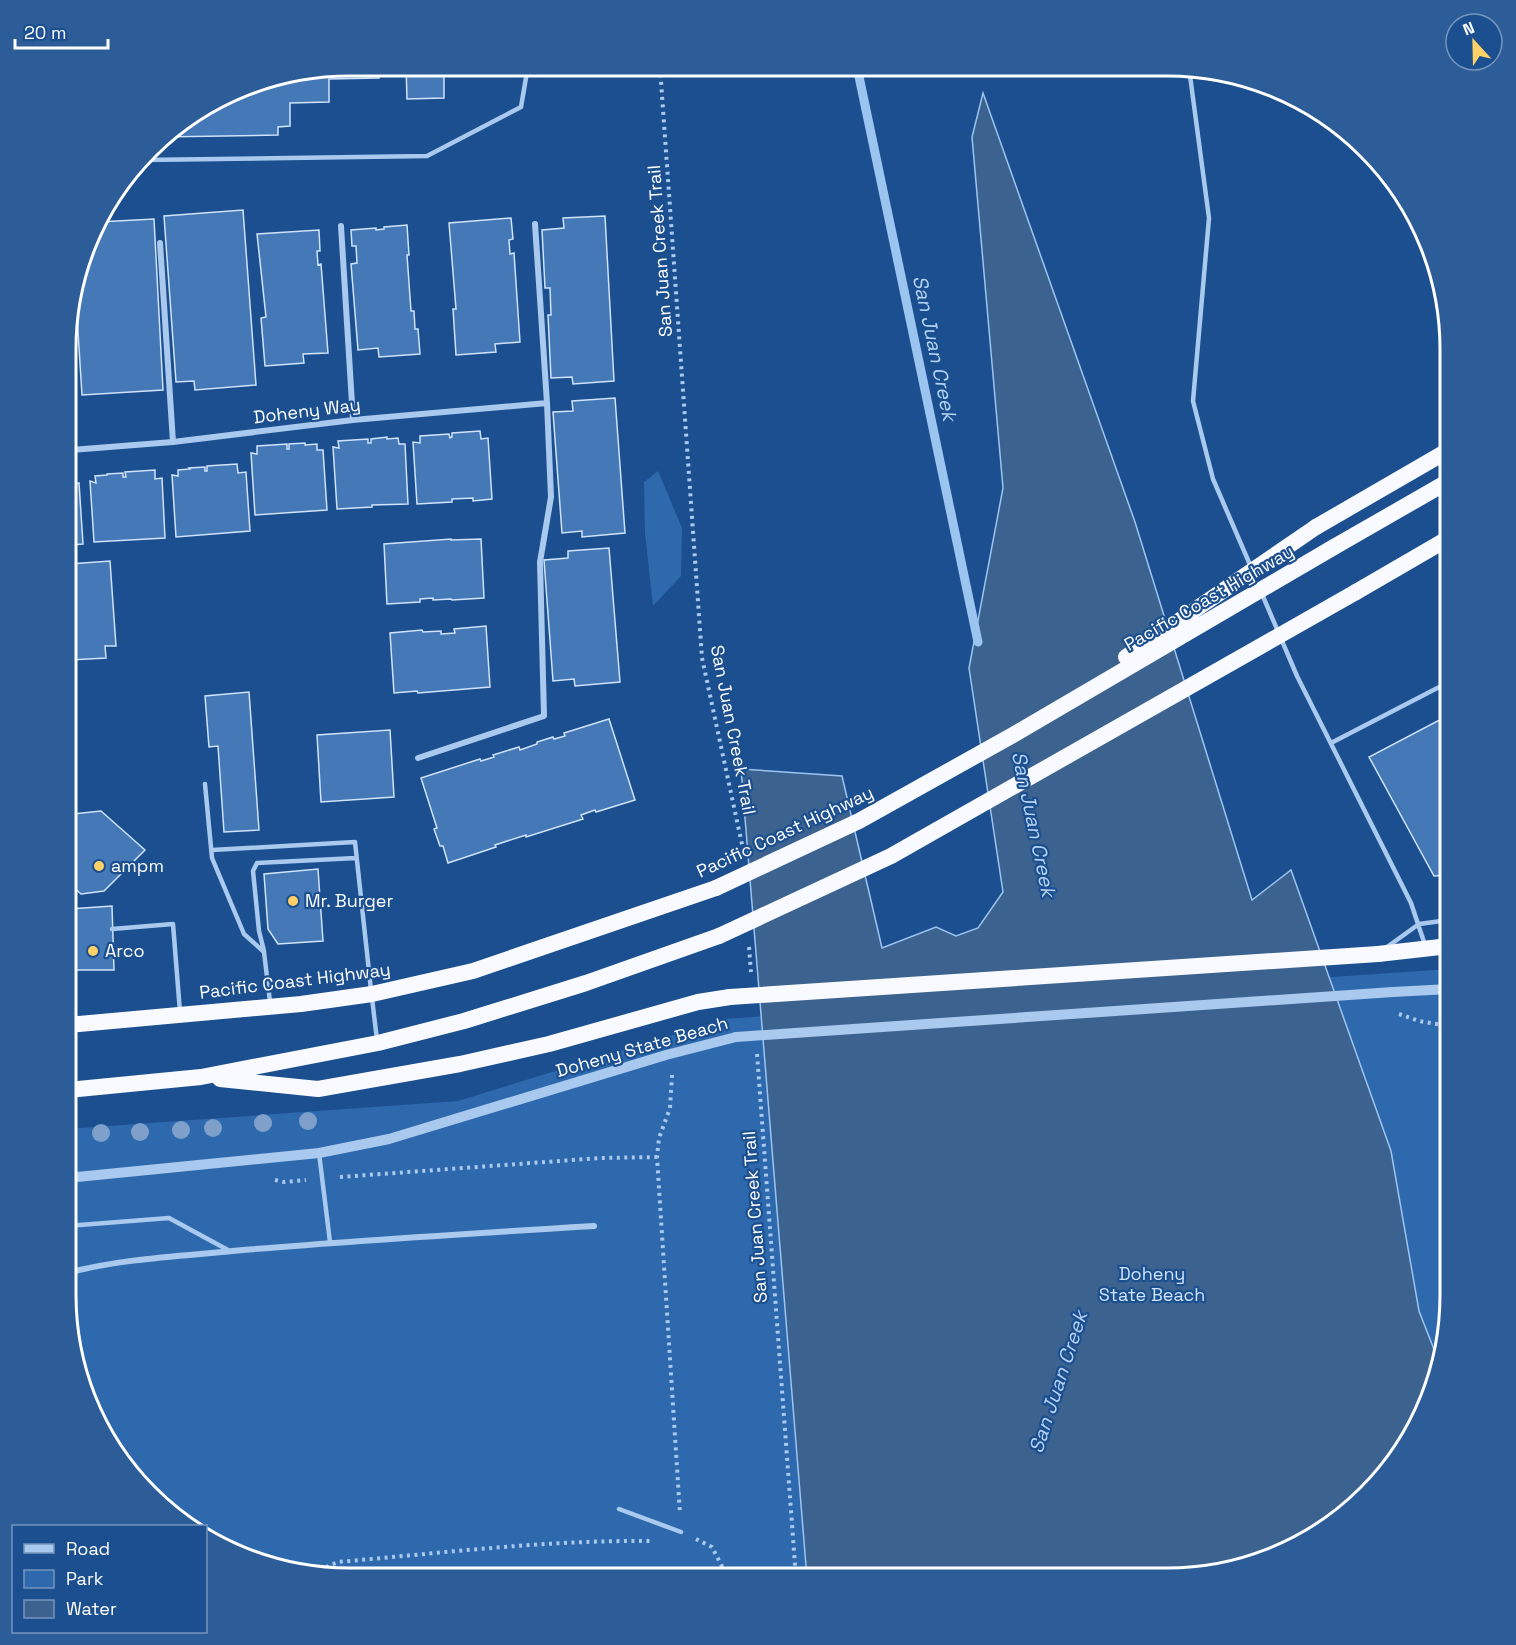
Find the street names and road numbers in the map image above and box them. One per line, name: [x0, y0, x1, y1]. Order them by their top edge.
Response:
street label: San Juan Creek Trail: [642, 164, 677, 338]
street label: Doheny Way: [252, 393, 362, 428]
street label: Pacific Coast Highway: [1120, 539, 1298, 656]
street label: San Juan Creek Trail: [706, 643, 761, 817]
street label: Pacific Coast Highway: [693, 780, 877, 883]
street label: Pacific Coast Highway: [198, 957, 392, 1004]
street label: Doheny State Beach: [553, 1011, 731, 1082]
street label: San Juan Creek Trail: [737, 1130, 772, 1304]

